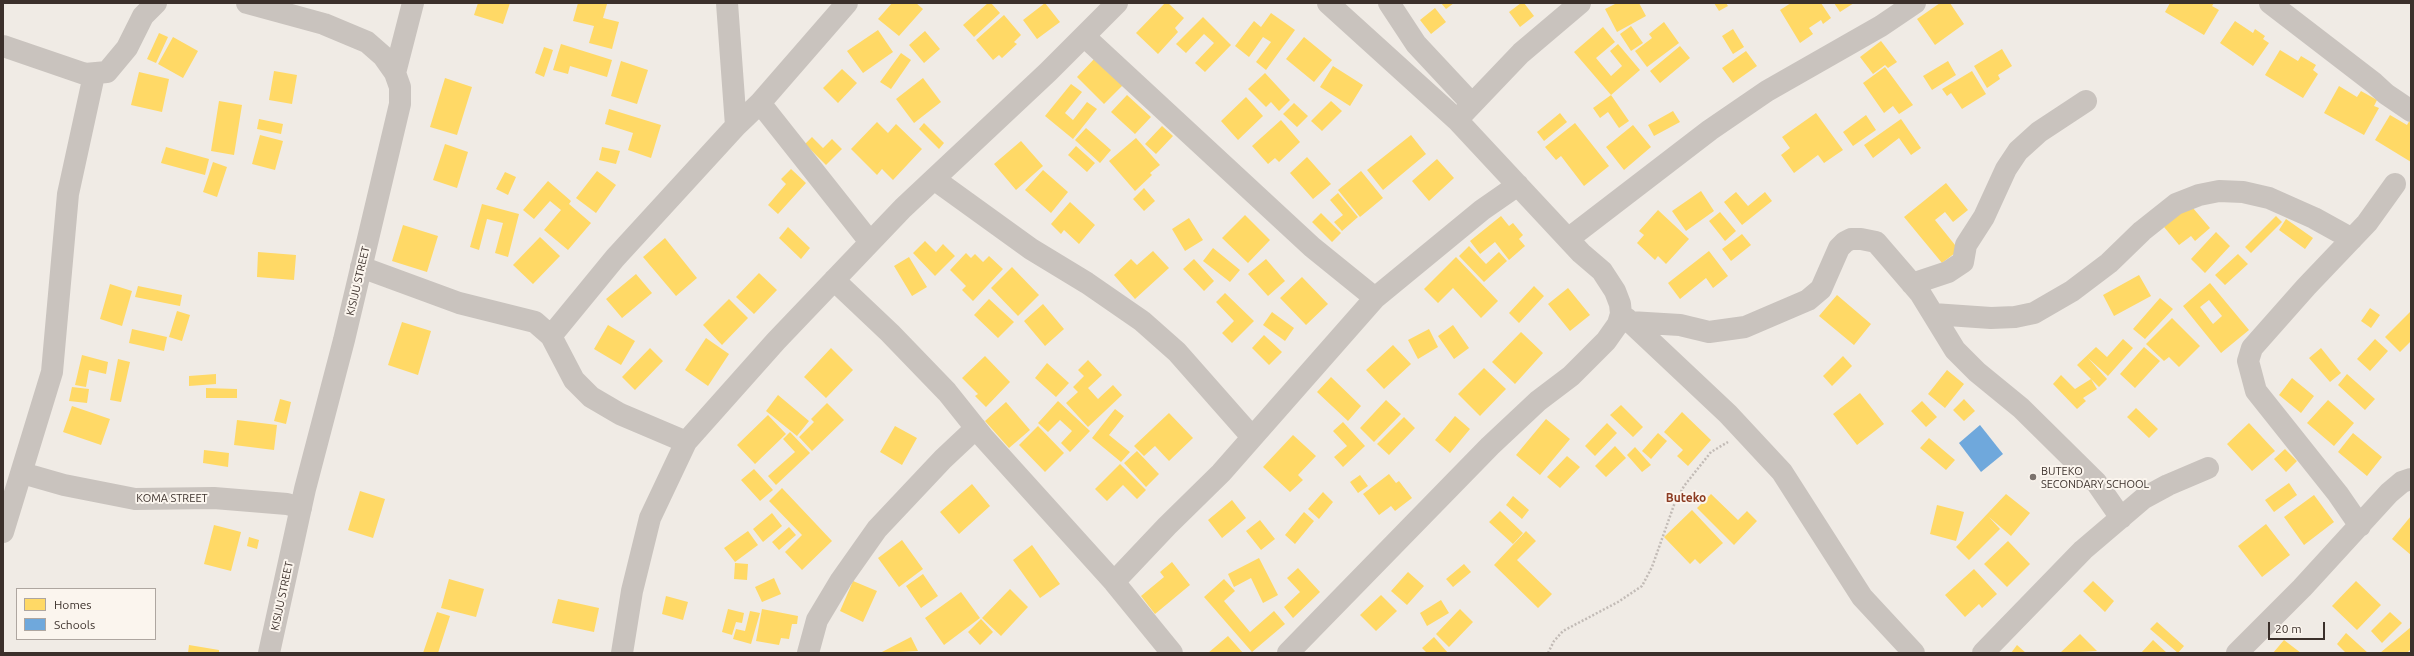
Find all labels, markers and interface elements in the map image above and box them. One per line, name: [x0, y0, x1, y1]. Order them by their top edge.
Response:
street label: KISIJU STREET: [344, 245, 372, 317]
place label: BUTEKO SECONDARY SCHOOL: [2041, 464, 2149, 490]
marker: BUTEKO SECONDARY SCHOOL: [2028, 472, 2038, 482]
street label: KOMA STREET: [136, 491, 208, 505]
district label: Buteko: [1666, 491, 1706, 505]
street label: KISIJU STREET: [268, 560, 296, 632]
legend: [16, 588, 156, 640]
text: Homes: [54, 598, 92, 611]
scale bar: [2270, 614, 2327, 640]
text: Schools: [54, 618, 95, 631]
text: 20 m: [2275, 622, 2302, 635]

